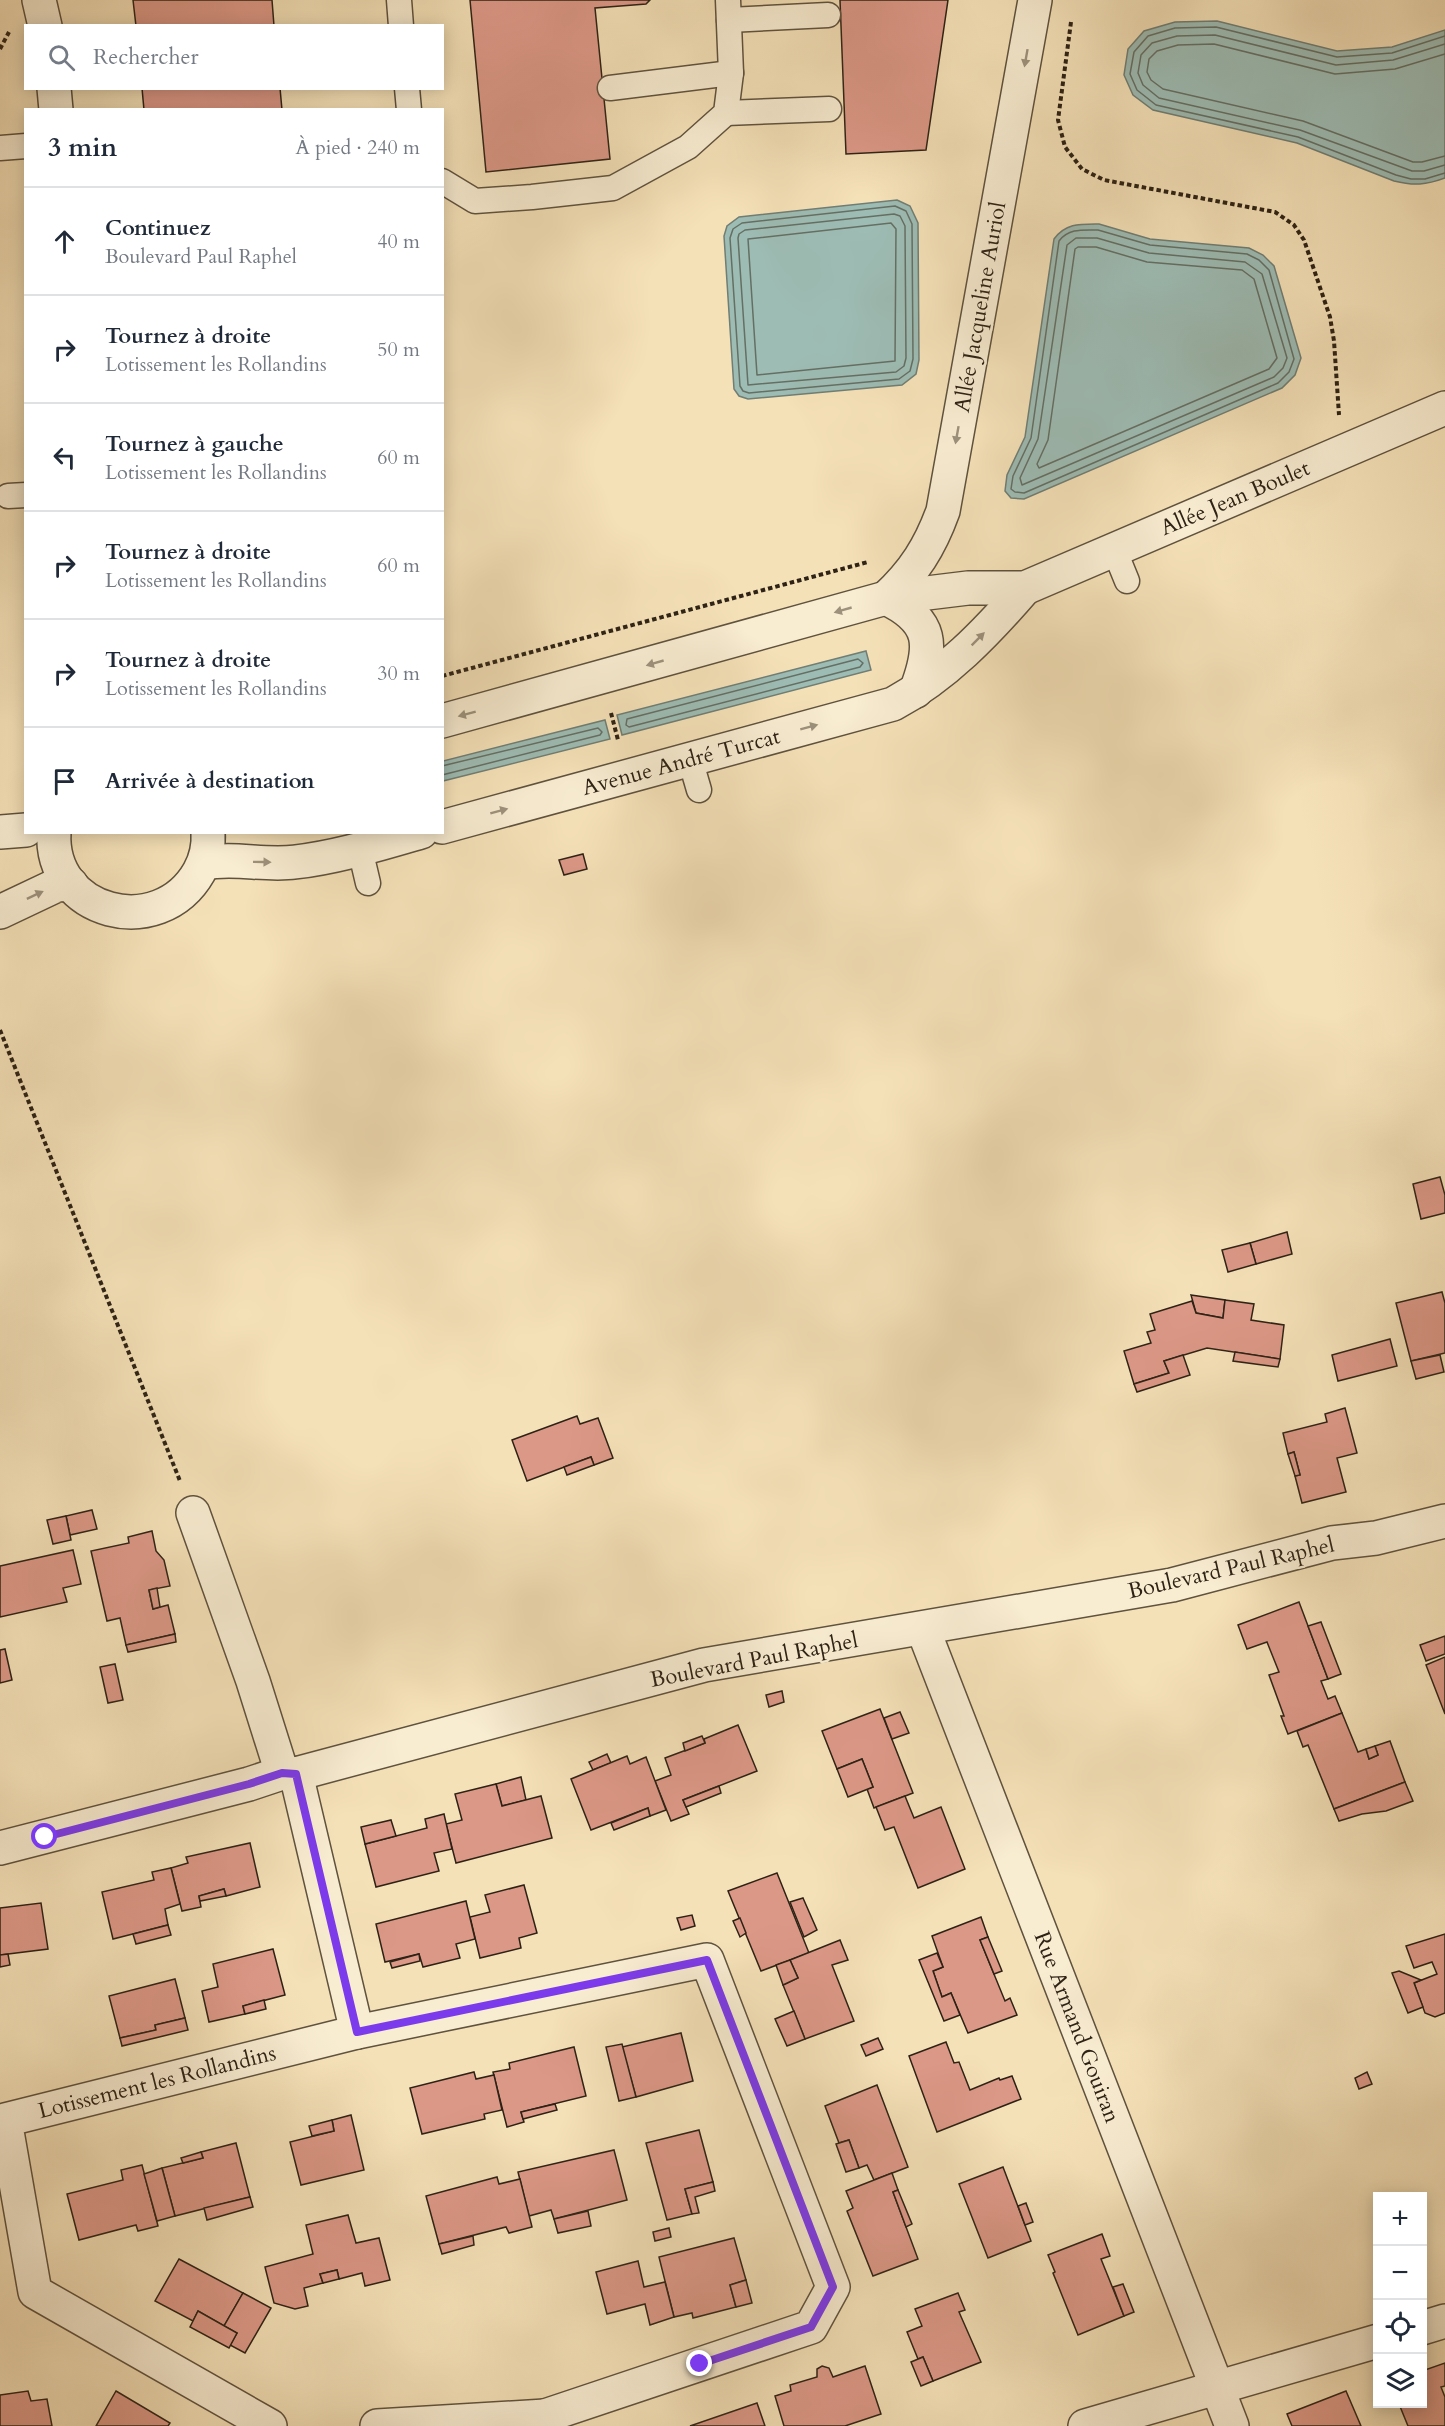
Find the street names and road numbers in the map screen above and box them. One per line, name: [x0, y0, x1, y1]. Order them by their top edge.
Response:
street label: Allée Jacqueline Auriol: [947, 199, 1013, 415]
street label: Allée Jean Boulet: [1156, 453, 1314, 543]
street label: Avenue André Turcat: [579, 721, 783, 803]
street label: Boulevard Paul Raphel: [1125, 1530, 1338, 1606]
street label: Boulevard Paul Raphel: [648, 1625, 861, 1695]
street label: Rue Armand Gouiran: [1027, 1927, 1128, 2127]
street label: Lotissement les Rollandins: [35, 2038, 279, 2126]

